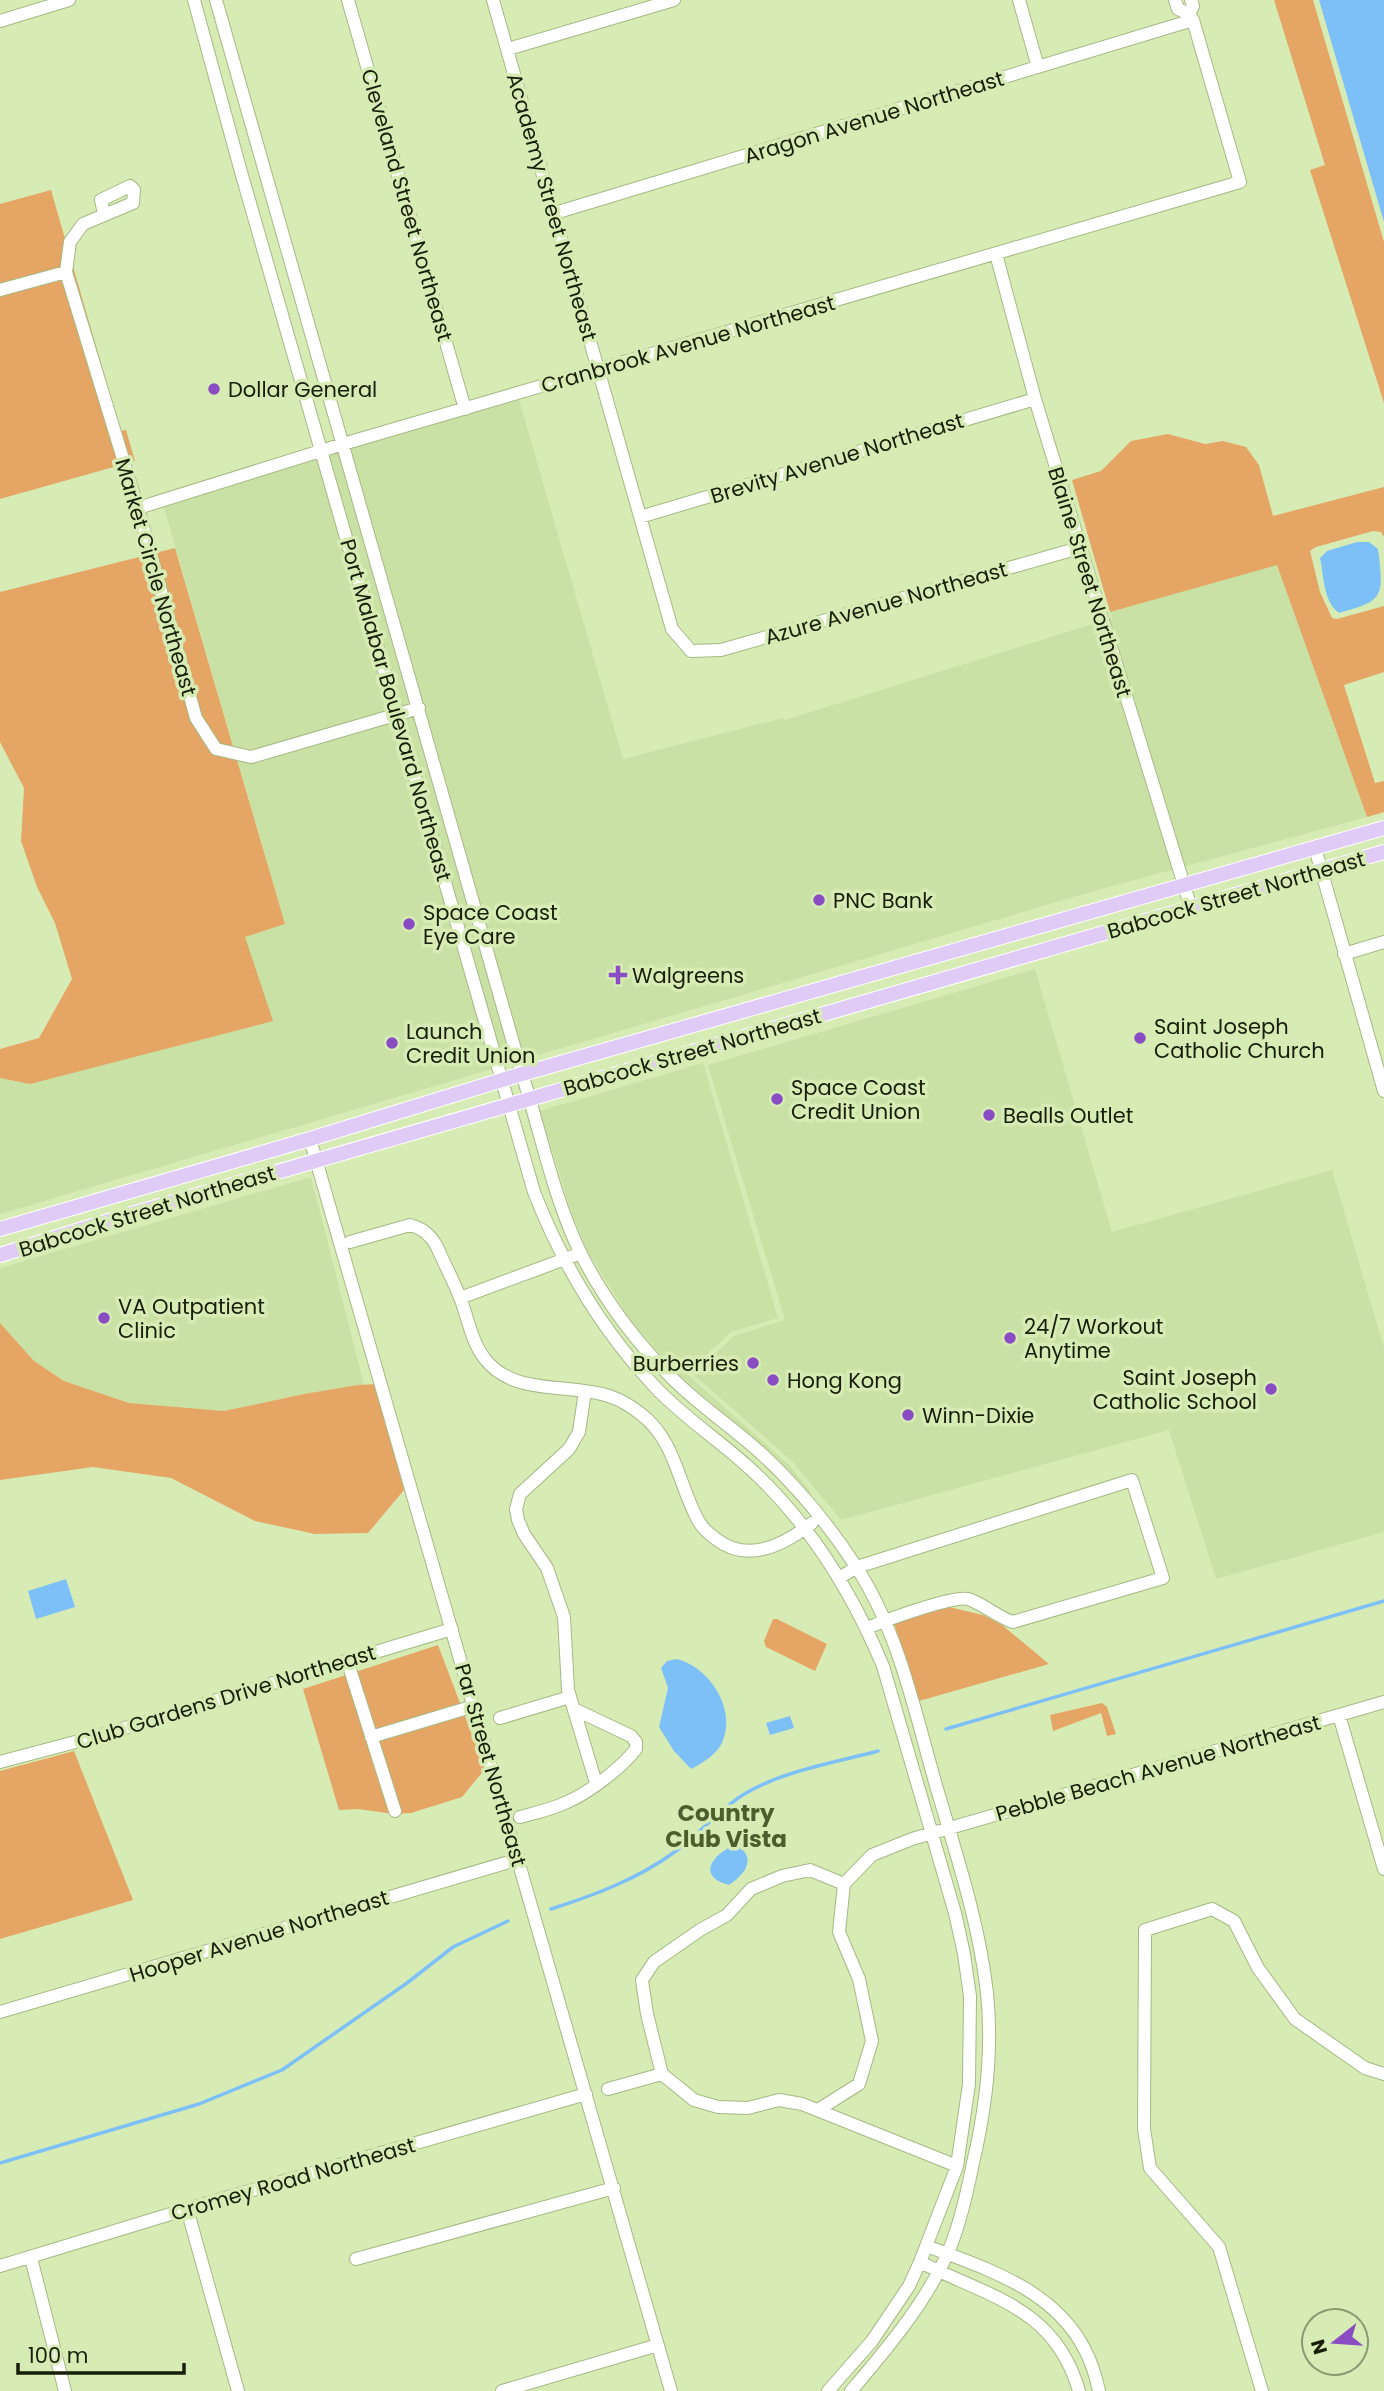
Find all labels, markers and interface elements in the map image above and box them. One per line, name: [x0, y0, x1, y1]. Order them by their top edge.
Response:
street label: Aragon Avenue Northeast: [741, 64, 1007, 170]
street label: Cleveland Street Northeast: [354, 66, 460, 344]
street label: Academy Street Northeast: [500, 70, 604, 344]
street label: Cranbrook Avenue Northeast: [538, 288, 838, 400]
place label: Dollar General: [228, 375, 377, 404]
marker: Dollar General: [206, 381, 222, 397]
street label: Brevity Avenue Northeast: [707, 406, 967, 510]
street label: Market Circle Northeast: [108, 455, 204, 699]
street label: Blaine Street Northeast: [1041, 463, 1139, 701]
street label: Port Malabar Boulevard Northeast: [333, 536, 459, 884]
street label: Azure Avenue Northeast: [761, 554, 1011, 652]
street label: Babcock Street Northeast: [1104, 844, 1368, 946]
place label: PNC Bank: [833, 886, 933, 915]
marker: PNC Bank: [811, 892, 827, 908]
place label: Space Coast Eye Care: [423, 898, 558, 951]
marker: Space Coast Eye Care: [401, 916, 417, 932]
place label: Walgreens: [632, 961, 744, 990]
marker: Walgreens: [610, 967, 626, 983]
street label: Babcock Street Northeast: [560, 1001, 824, 1103]
place label: Saint Joseph Catholic Church: [1154, 1012, 1325, 1065]
place label: Launch Credit Union: [406, 1017, 535, 1070]
marker: Saint Joseph Catholic Church: [1132, 1030, 1148, 1046]
marker: Launch Credit Union: [384, 1035, 400, 1051]
place label: Space Coast Credit Union: [791, 1073, 926, 1126]
marker: Space Coast Credit Union: [769, 1091, 785, 1107]
place label: Bealls Outlet: [1003, 1101, 1133, 1130]
marker: Bealls Outlet: [981, 1107, 997, 1123]
street label: Babcock Street Northeast: [15, 1158, 279, 1264]
place label: VA Outpatient Clinic: [118, 1292, 265, 1345]
marker: VA Outpatient Clinic: [96, 1310, 112, 1326]
place label: 24/7 Workout Anytime: [1024, 1312, 1163, 1365]
marker: 24/7 Workout Anytime: [1002, 1330, 1018, 1346]
place label: Burberries: [633, 1349, 739, 1378]
marker: Burberries: [745, 1355, 761, 1371]
place label: Saint Joseph Catholic School: [1093, 1363, 1257, 1416]
place label: Hong Kong: [787, 1366, 902, 1395]
marker: Hong Kong: [765, 1372, 781, 1388]
marker: Saint Joseph Catholic School: [1263, 1381, 1279, 1397]
place label: Winn-Dixie: [922, 1401, 1034, 1430]
marker: Winn-Dixie: [900, 1407, 916, 1423]
street label: Club Gardens Drive Northeast: [73, 1638, 379, 1756]
street label: Par Street Northeast: [448, 1660, 534, 1870]
street label: Pebble Beach Avenue Northeast: [992, 1708, 1324, 1828]
district label: Country Club Vista: [665, 1797, 787, 1855]
street label: Hooper Avenue Northeast: [126, 1883, 392, 1989]
street label: Cromey Road Northeast: [168, 2130, 418, 2228]
north arrow: [1300, 2307, 1370, 2377]
scale bar: [18, 2332, 184, 2376]
text: N: [1304, 2336, 1334, 2358]
text: 100 m: [28, 2341, 88, 2370]

